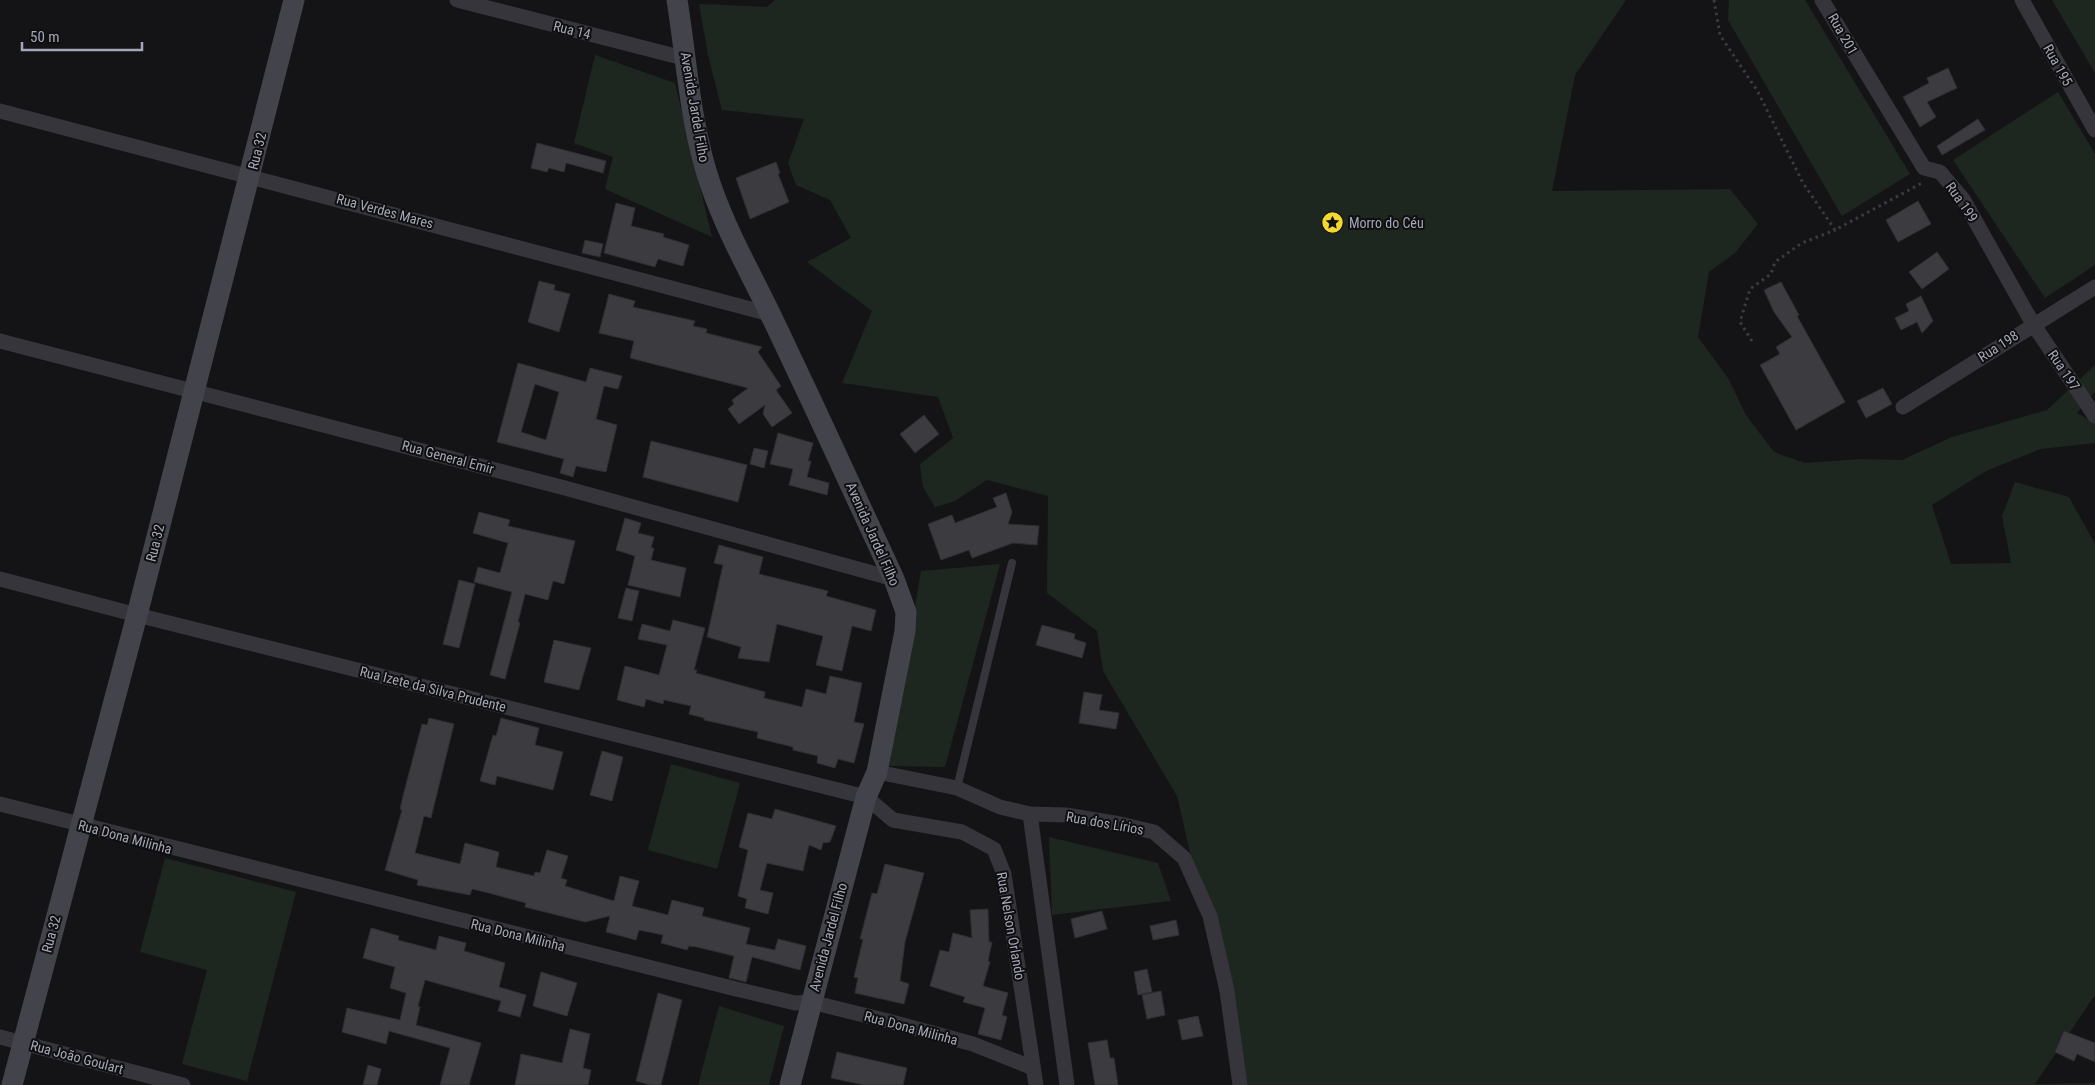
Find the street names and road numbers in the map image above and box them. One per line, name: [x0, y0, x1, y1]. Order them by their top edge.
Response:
street label: Rua 201: [1825, 11, 1861, 57]
street label: Rua 14: [552, 18, 592, 42]
street label: Rua 195: [2040, 42, 2076, 89]
street label: Avenida Jardel Filho: [677, 51, 713, 163]
street label: Rua 32: [245, 131, 269, 171]
street label: Rua 199: [1943, 179, 1981, 225]
street label: Rua Verdes Mares: [335, 190, 435, 232]
street label: Rua 198: [1975, 327, 2021, 365]
street label: Rua 197: [2045, 347, 2083, 393]
street label: Rua General Emir: [400, 437, 496, 477]
street label: Avenida Jardel Filho: [843, 480, 903, 588]
street label: Rua 32: [143, 523, 167, 563]
street label: Rua Izete da Silva Prudente: [358, 663, 508, 715]
street label: Rua dos Lírios: [1065, 808, 1145, 838]
street label: Rua Dona Milinha: [76, 817, 174, 857]
street label: Rua Nelson Orlando: [994, 871, 1028, 981]
street label: Avenida Jardel Filho: [806, 881, 850, 993]
street label: Rua 32: [38, 914, 64, 954]
street label: Rua Dona Milinha: [469, 916, 567, 954]
street label: Rua Dona Milinha: [862, 1008, 960, 1048]
street label: Rua João Goulart: [29, 1037, 125, 1077]

